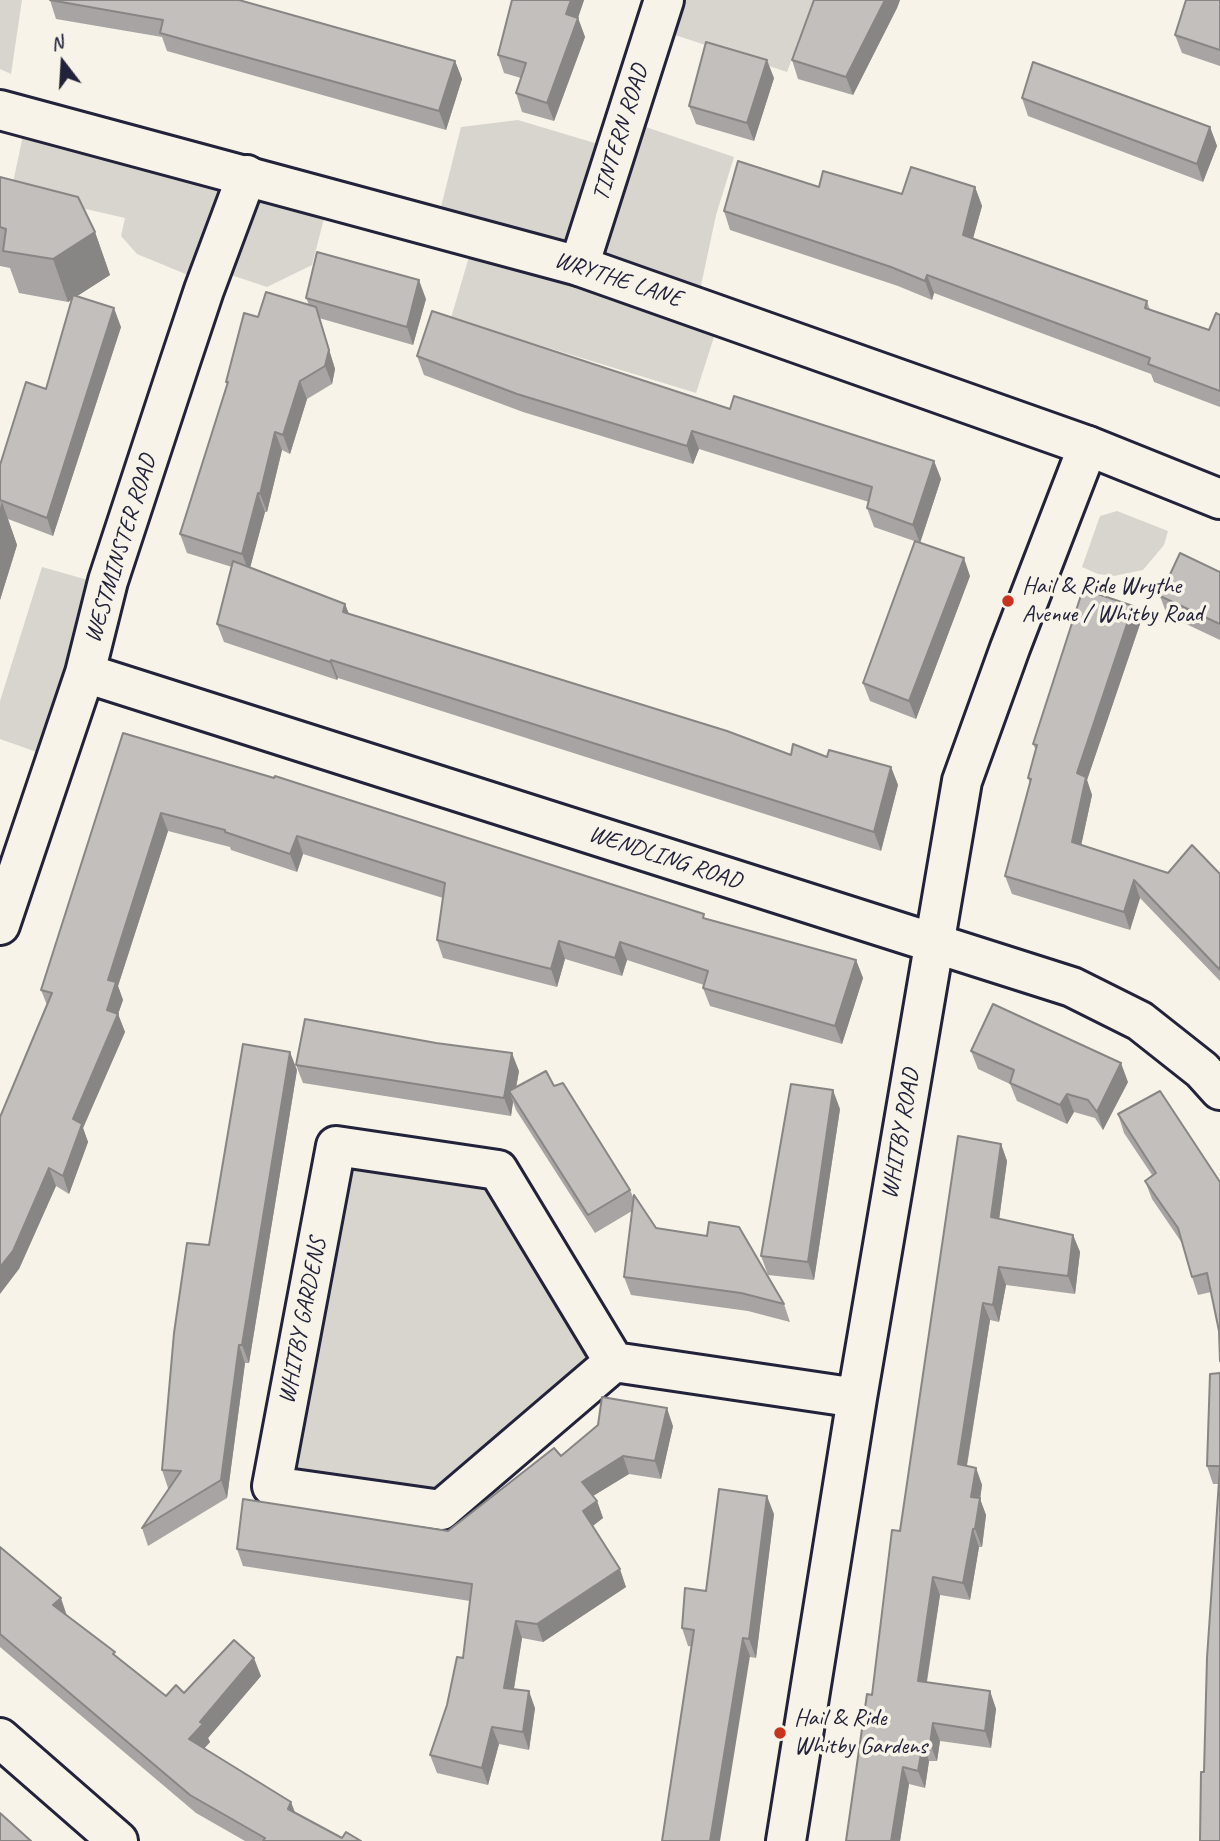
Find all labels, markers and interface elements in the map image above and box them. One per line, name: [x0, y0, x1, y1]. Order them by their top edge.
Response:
north arrow: [28, 28, 98, 98]
text: N: [48, 30, 66, 56]
street label: TINTERN ROAD: [587, 61, 655, 205]
street label: WRYTHE LANE: [551, 246, 685, 314]
street label: WESTMINSTER ROAD: [79, 452, 163, 646]
place label: Hail & Ride Wrythe Avenue / Whitby Road: [1022, 573, 1203, 629]
marker: Hail & Ride Wrythe Avenue / Whitby Road: [1000, 593, 1016, 609]
street label: WENDLING ROAD: [585, 820, 745, 896]
street label: WHITBY ROAD: [875, 1067, 927, 1201]
street label: WHITBY GARDENS: [273, 1236, 333, 1406]
place label: Hail & Ride Whitby Gardens: [794, 1705, 927, 1761]
marker: Hail & Ride Whitby Gardens: [772, 1725, 788, 1741]

